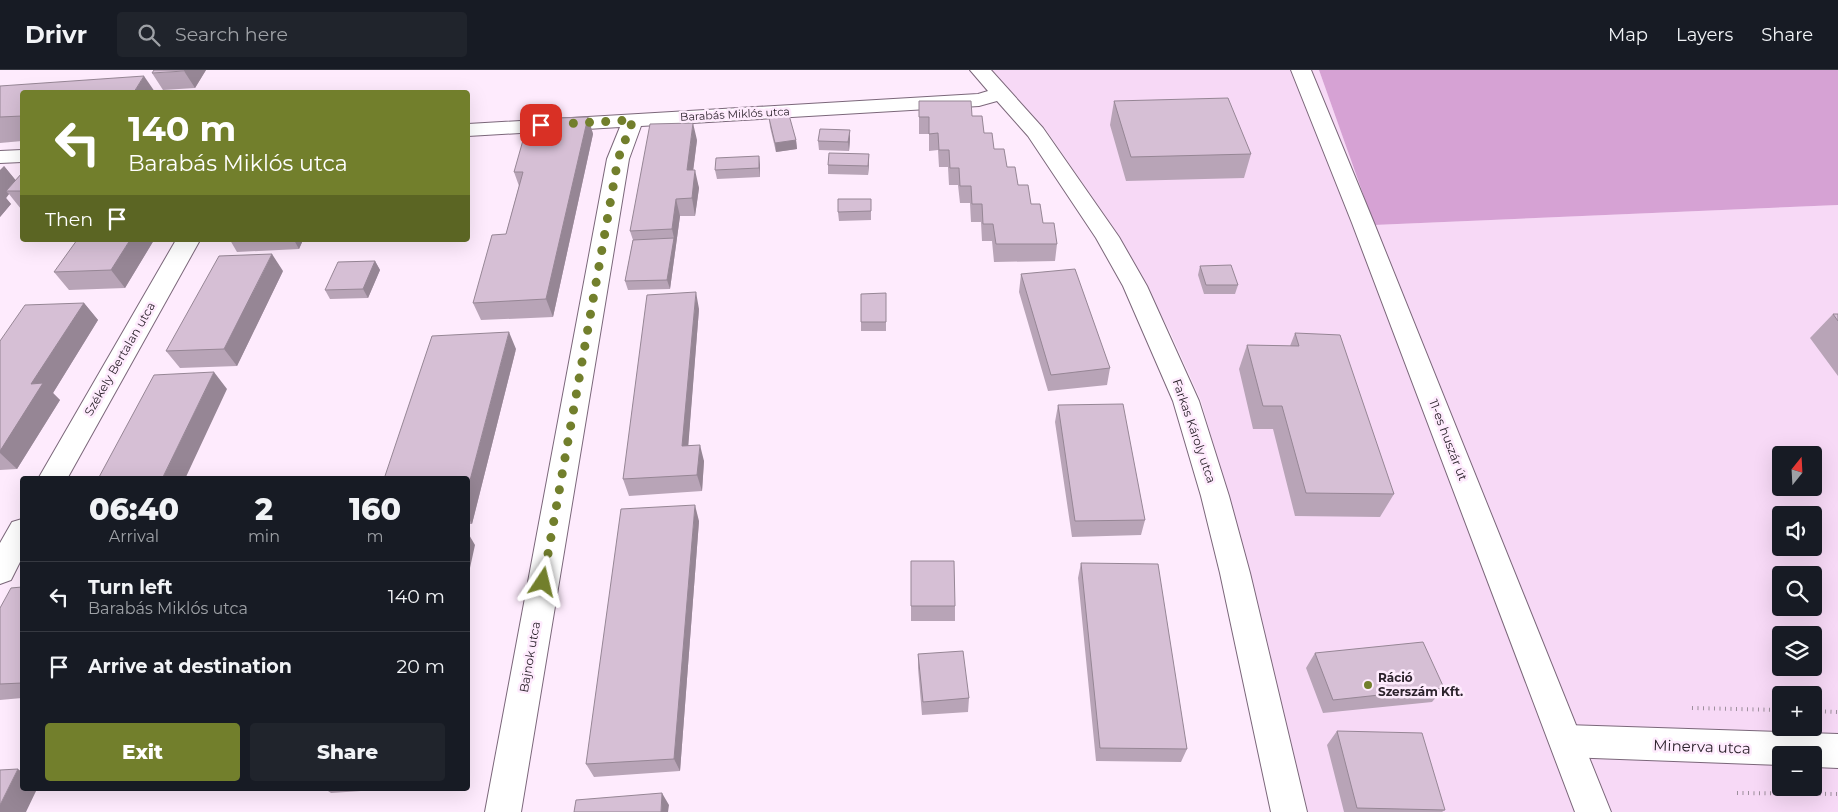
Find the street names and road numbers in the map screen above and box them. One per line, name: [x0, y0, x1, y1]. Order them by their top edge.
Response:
street label: Barabás Miklós utca: [680, 104, 790, 124]
street label: Székely Bertalan utca: [81, 299, 158, 418]
street label: Farkas Károly utca: [1170, 377, 1219, 485]
street label: 11-es huszár út: [1426, 397, 1471, 483]
street label: Bajnok utca: [516, 620, 543, 694]
street label: Minerva utca: [1653, 735, 1751, 758]

